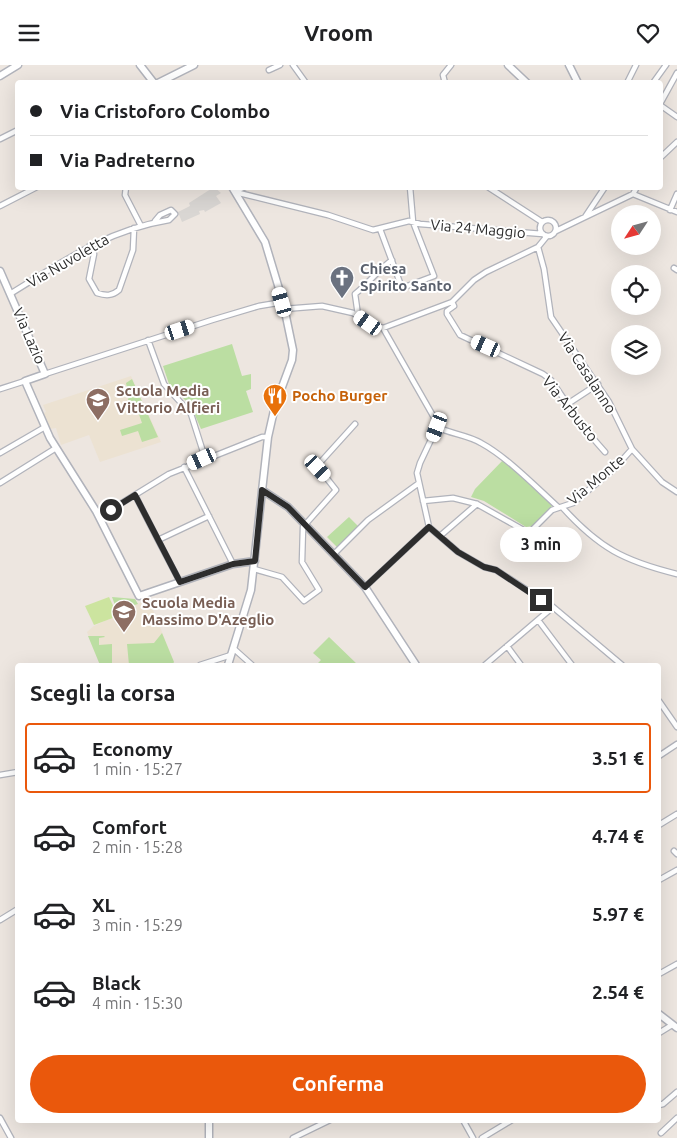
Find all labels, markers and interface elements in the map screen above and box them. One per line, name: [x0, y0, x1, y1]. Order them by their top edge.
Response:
icon: menu: [15, 19, 43, 47]
icon: heart: [634, 19, 662, 47]
text: Vroom: [304, 20, 373, 45]
text: Via Cristoforo Colombo: [60, 100, 270, 122]
text: Via Padreterno: [60, 149, 195, 171]
north arrow: [611, 205, 661, 255]
map controls: [611, 205, 661, 375]
street label: Via 24 Maggio: [430, 216, 526, 241]
street label: Via Nuvoletta: [24, 230, 112, 291]
place label: Chiesa Spirito Santo: [360, 260, 452, 294]
church icon: Chiesa Spirito Santo: [329, 265, 355, 299]
button: locate: [611, 265, 661, 315]
car: [270, 286, 293, 318]
street label: Via Lazio: [10, 305, 49, 366]
car: [351, 308, 384, 338]
car: [163, 318, 196, 342]
button: layers: [611, 325, 661, 375]
street label: Via Casalanno: [555, 329, 620, 417]
car: [469, 333, 502, 359]
street label: Via Arbusto: [539, 373, 602, 445]
place label: Scuola Media Vittorio Alfieri: [116, 382, 220, 416]
restaurant icon: Pocho Burger: [262, 383, 288, 417]
school or university icon: Scuola Media Vittorio Alfieri: [85, 387, 111, 421]
place label: Pocho Burger: [292, 387, 388, 404]
car: [424, 410, 449, 444]
car: [185, 446, 218, 472]
street label: Via Monte: [564, 451, 628, 508]
car: [302, 452, 333, 484]
route start: [100, 499, 122, 521]
callout: 3 min: [500, 527, 582, 563]
text: 3 min: [521, 535, 561, 553]
route end: [530, 589, 552, 611]
place label: Scuola Media Massimo D'Azeglio: [142, 594, 274, 628]
school or university icon: Scuola Media Massimo D'Azeglio: [111, 599, 137, 633]
text: Scegli la corsa: [30, 680, 176, 705]
icon: car: [32, 736, 77, 781]
text: Economy: [92, 738, 173, 760]
text: 3.51 €: [592, 747, 644, 769]
text: 1 min · 15:27: [92, 760, 183, 778]
icon: car: [32, 814, 77, 859]
text: Comfort: [92, 816, 167, 838]
text: 4.74 €: [592, 825, 644, 847]
text: 2 min · 15:28: [92, 838, 183, 856]
icon: car: [32, 892, 77, 937]
text: XL: [92, 894, 115, 916]
text: 5.97 €: [592, 903, 644, 925]
text: 3 min · 15:29: [92, 916, 183, 934]
icon: car: [32, 970, 77, 1015]
text: Black: [92, 972, 141, 994]
text: 2.54 €: [592, 981, 644, 1003]
text: 4 min · 15:30: [92, 994, 183, 1012]
button: Conferma: [30, 1055, 646, 1113]

